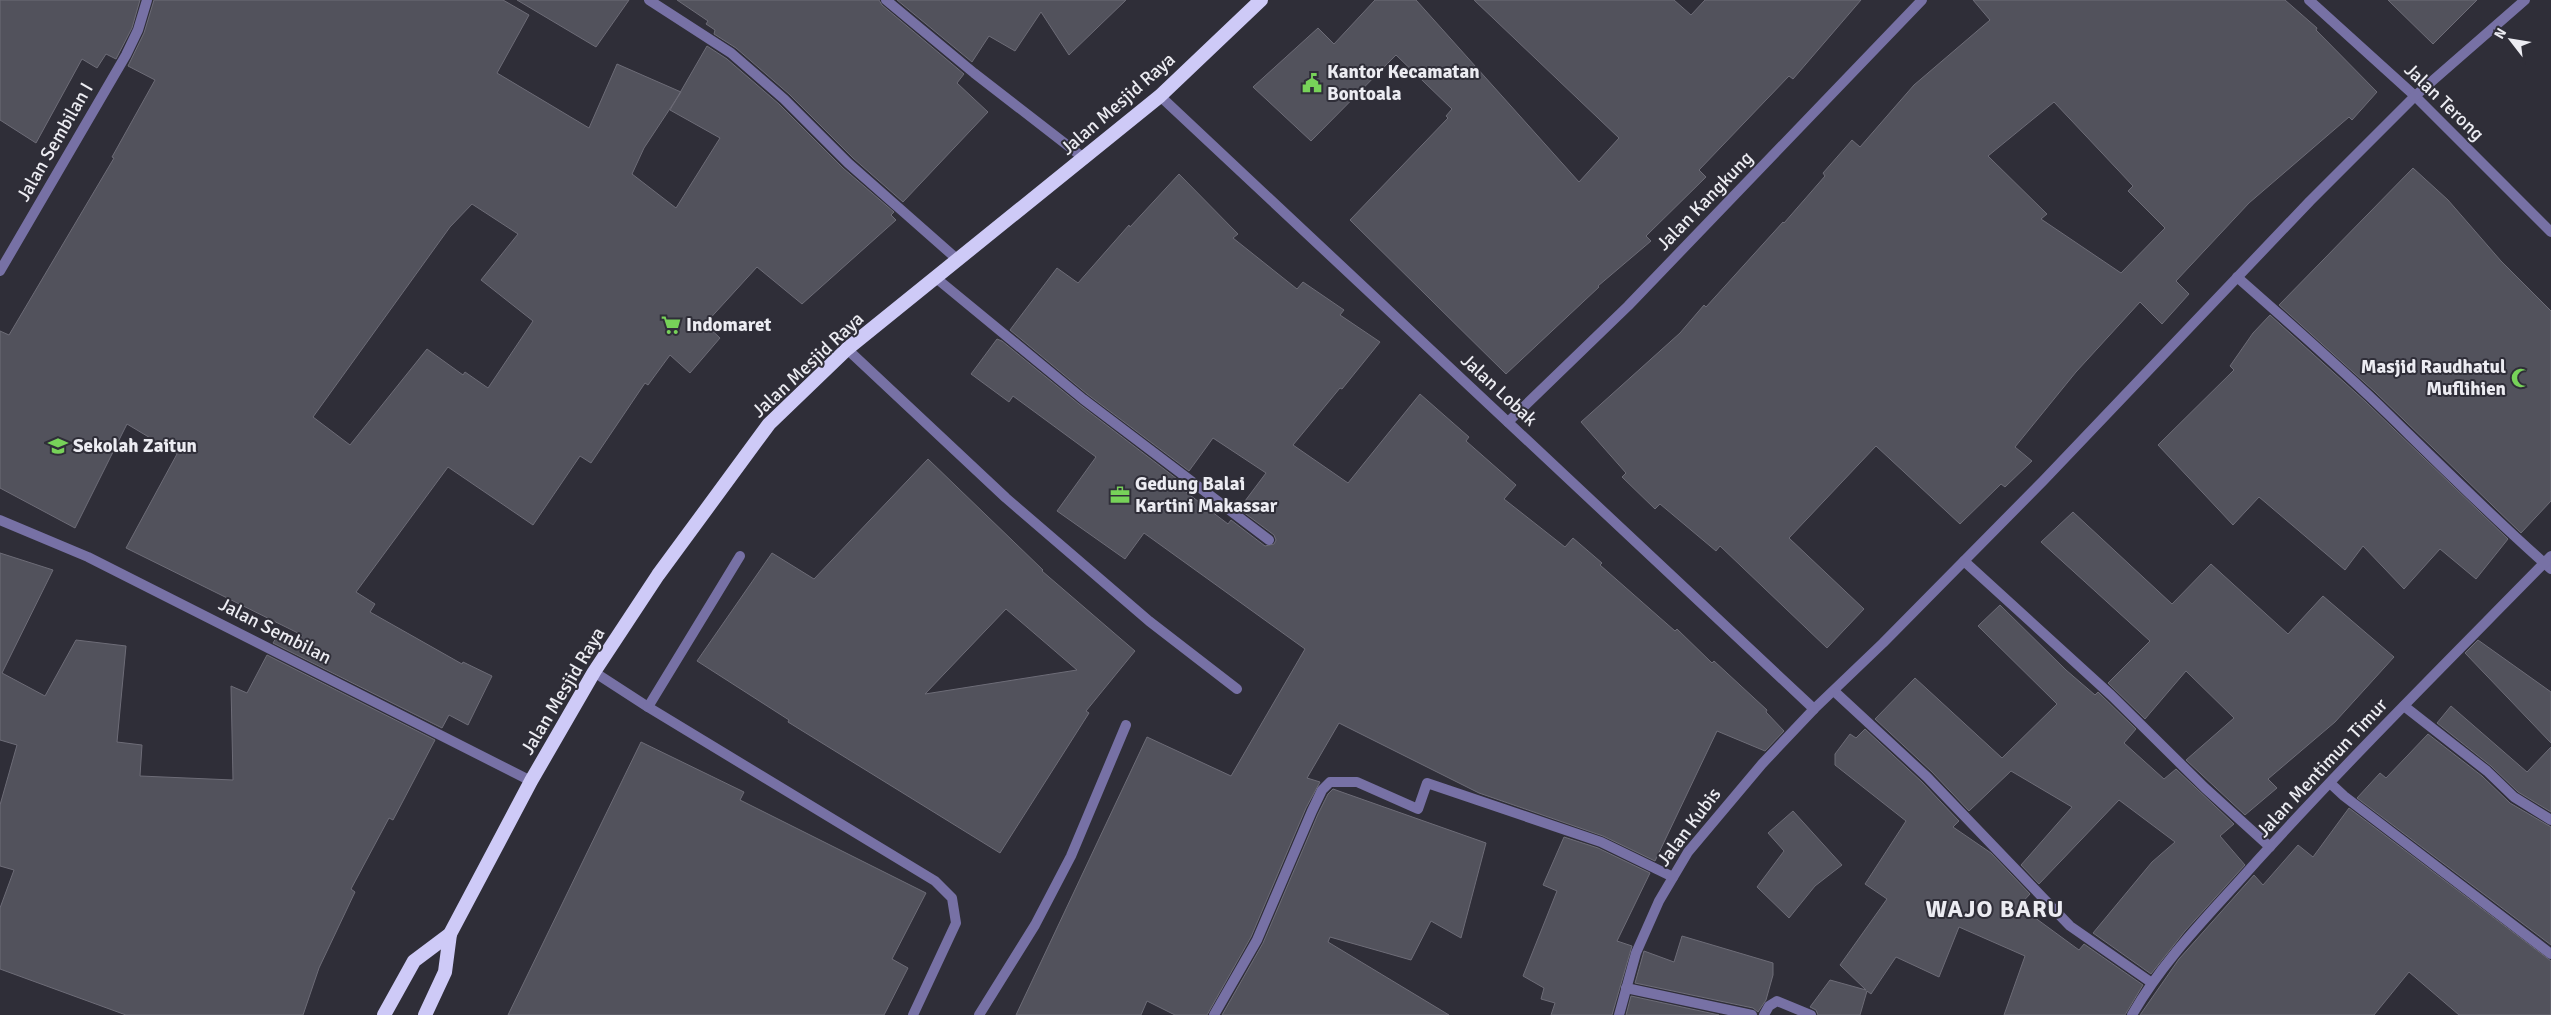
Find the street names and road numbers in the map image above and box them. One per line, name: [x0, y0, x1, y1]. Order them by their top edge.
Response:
street label: Jalan Mesjid Raya: [1056, 48, 1180, 160]
street label: Jalan Terong: [2399, 58, 2489, 146]
street label: Jalan Sembilan I: [11, 78, 99, 206]
street label: Jalan Kangkung: [1652, 146, 1758, 256]
street label: Jalan Mesjid Raya: [747, 307, 869, 423]
street label: Jalan Lobak: [1456, 349, 1543, 432]
street label: Jalan Sembilan: [215, 592, 335, 670]
street label: Jalan Mesjid Raya: [516, 623, 610, 759]
street label: Jalan Mentimun Timur: [2251, 693, 2393, 843]
street label: Jalan Kubis: [1652, 783, 1726, 871]

